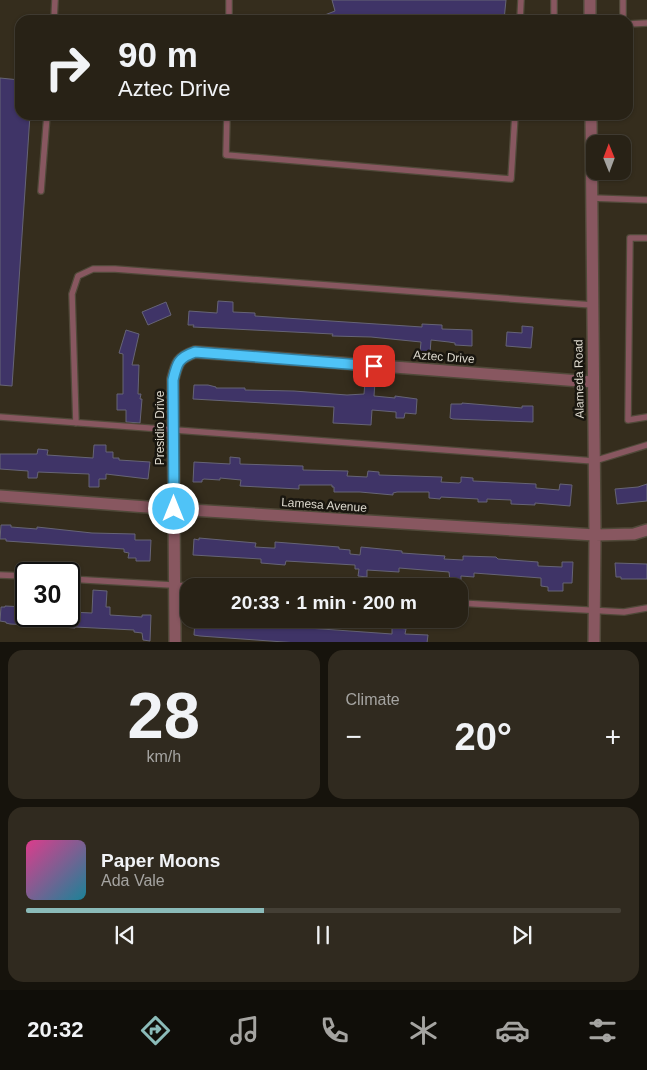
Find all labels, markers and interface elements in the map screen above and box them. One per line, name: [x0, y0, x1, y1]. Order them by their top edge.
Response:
icon: right: [35, 35, 100, 100]
text: 90 m: [118, 35, 198, 74]
text: Aztec Drive: [118, 76, 230, 101]
north arrow: [586, 135, 631, 180]
map controls: [586, 135, 631, 180]
street label: Alameda Road: [571, 339, 587, 419]
pin: [353, 345, 395, 387]
street label: Aztec Drive: [413, 348, 475, 366]
icon: arrive: [360, 352, 388, 380]
street label: Presidio Drive: [153, 390, 167, 465]
position arrow: [147, 482, 199, 534]
street label: Lamesa Avenue: [281, 495, 368, 515]
speed limit sign: 30: [15, 562, 80, 627]
text: 20:33 · 1 min · 200 m: [231, 592, 417, 613]
text: 28: [128, 679, 200, 752]
text: Climate: [346, 691, 400, 708]
text: 20°: [455, 716, 512, 758]
text: −: [346, 721, 362, 752]
text: +: [605, 721, 621, 752]
text: km/h: [146, 748, 181, 765]
text: Paper Moons: [101, 850, 220, 871]
text: Ada Vale: [101, 872, 165, 889]
icon: previous: [111, 921, 139, 949]
icon: pause: [309, 921, 337, 949]
icon: next: [508, 921, 536, 949]
icon: directions: [138, 1013, 173, 1048]
icon: music: [227, 1013, 262, 1048]
icon: phone: [317, 1013, 352, 1048]
icon: climate: [406, 1013, 441, 1048]
icon: car: [495, 1013, 530, 1048]
icon: filters: [585, 1013, 620, 1048]
text: 20:32: [27, 1017, 83, 1042]

